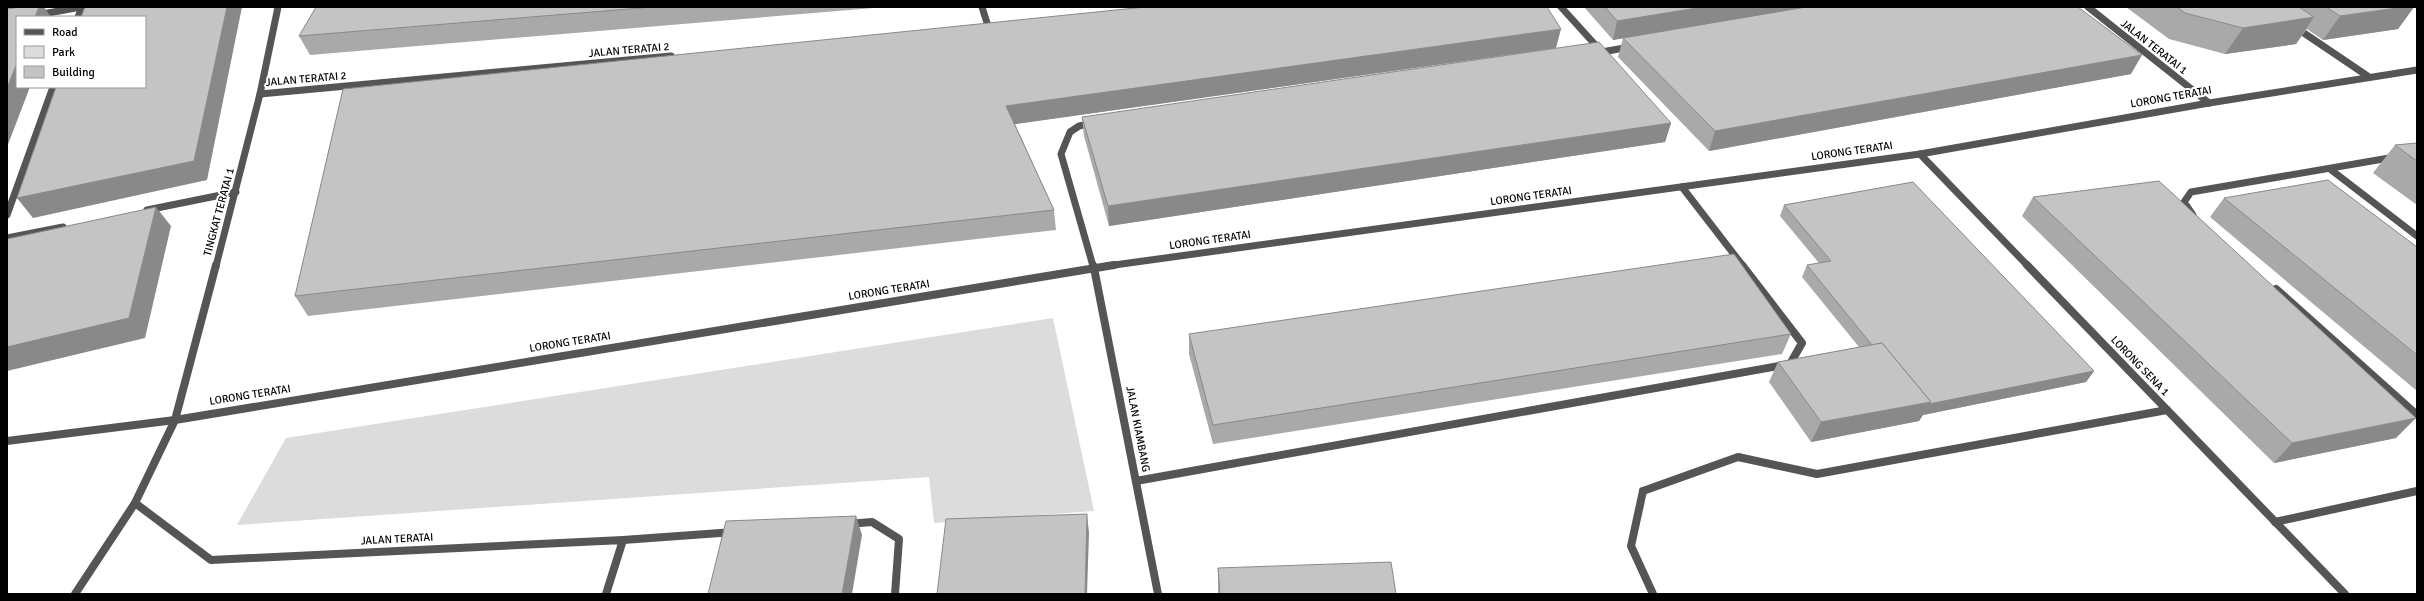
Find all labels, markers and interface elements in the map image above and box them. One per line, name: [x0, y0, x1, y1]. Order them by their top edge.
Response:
legend: [16, 16, 146, 88]
street label: JALAN TERATAI 1: [2118, 17, 2190, 77]
text: Road: [52, 25, 78, 40]
street label: JALAN TERATAI 2: [588, 40, 670, 60]
text: Park: [52, 45, 75, 60]
text: Building: [52, 65, 95, 80]
street label: JALAN TERATAI 2: [265, 69, 347, 89]
street label: LORONG TERATAI: [2129, 83, 2213, 111]
street label: LORONG TERATAI: [1810, 139, 1894, 163]
street label: TINGKAT TERATAI 1: [201, 166, 237, 258]
street label: LORONG TERATAI: [1489, 184, 1573, 208]
street label: LORONG TERATAI: [1168, 228, 1252, 252]
street label: LORONG TERATAI: [847, 277, 931, 303]
street label: LORONG TERATAI: [528, 329, 612, 355]
street label: LORONG SENA 1: [2108, 333, 2172, 399]
street label: LORONG TERATAI: [208, 382, 292, 408]
street label: JALAN KIAMBANG: [1123, 385, 1153, 473]
street label: JALAN TERATAI: [360, 531, 434, 547]

